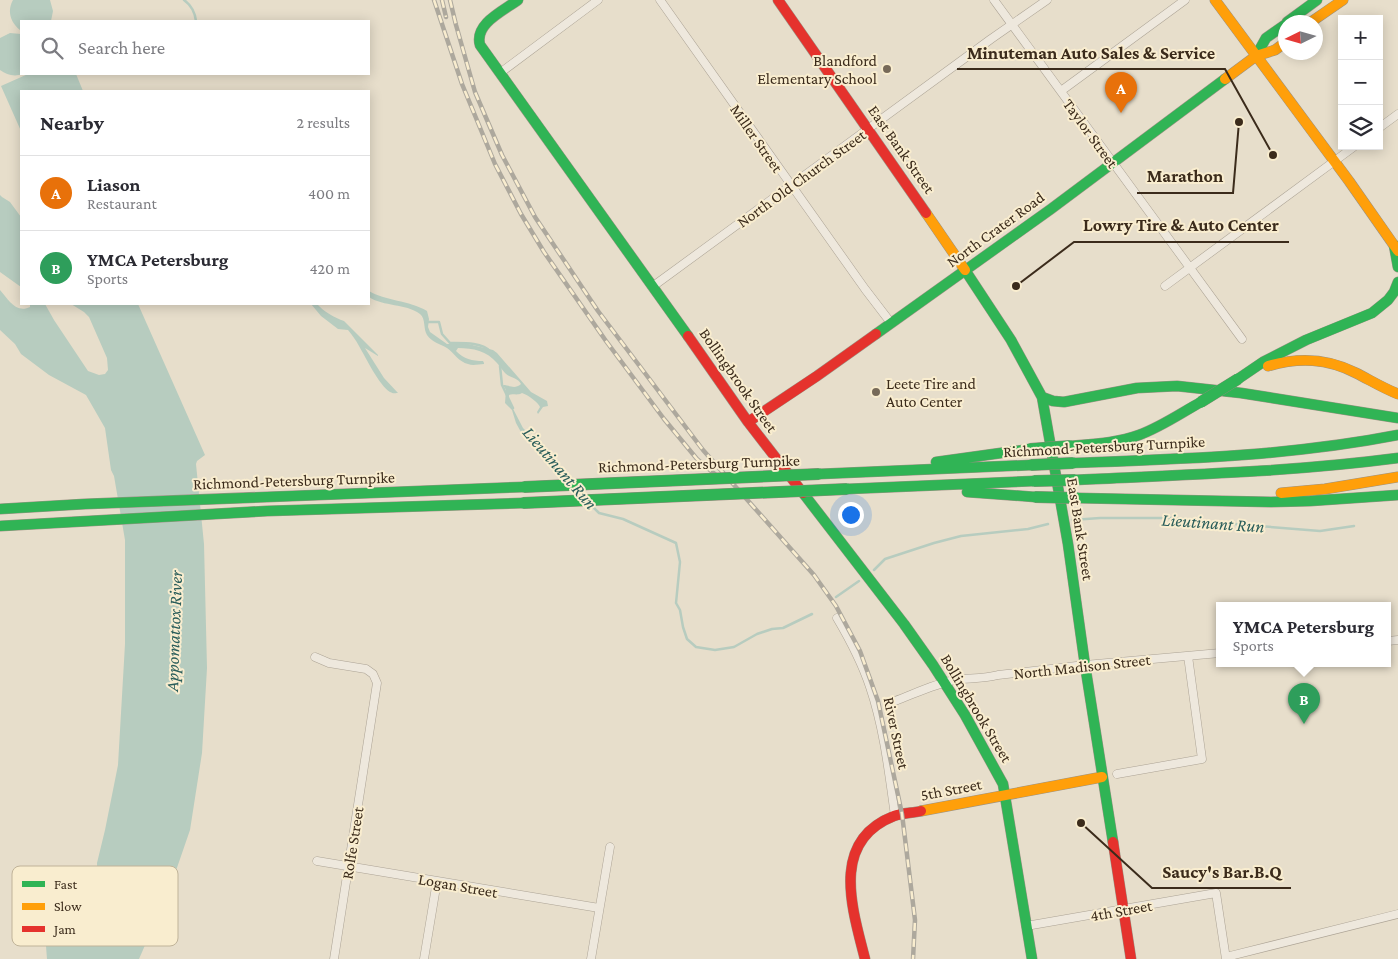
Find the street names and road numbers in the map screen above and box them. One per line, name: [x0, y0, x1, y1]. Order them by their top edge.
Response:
street label: Taylor Street: [1059, 95, 1122, 172]
street label: Miller Street: [727, 101, 787, 176]
street label: East Bank Street: [865, 102, 939, 197]
street label: North Old Church Street: [734, 126, 869, 231]
street label: North Crater Road: [943, 188, 1048, 271]
street label: Bollingbrook Street: [695, 325, 781, 437]
street label: Richmond-Petersburg Turnpike: [1003, 433, 1205, 461]
street label: Richmond-Petersburg Turnpike: [598, 451, 800, 477]
street label: Richmond-Petersburg Turnpike: [193, 468, 395, 494]
street label: East Bank Street: [1064, 477, 1097, 582]
street label: Bollingbrook Street: [937, 651, 1016, 767]
street label: North Madison Street: [1013, 651, 1152, 682]
street label: River Street: [881, 695, 913, 771]
street label: 5th Street: [919, 775, 984, 804]
street label: Rolfe Street: [338, 805, 367, 880]
street label: Logan Street: [417, 870, 500, 902]
street label: 4th Street: [1089, 897, 1154, 924]

